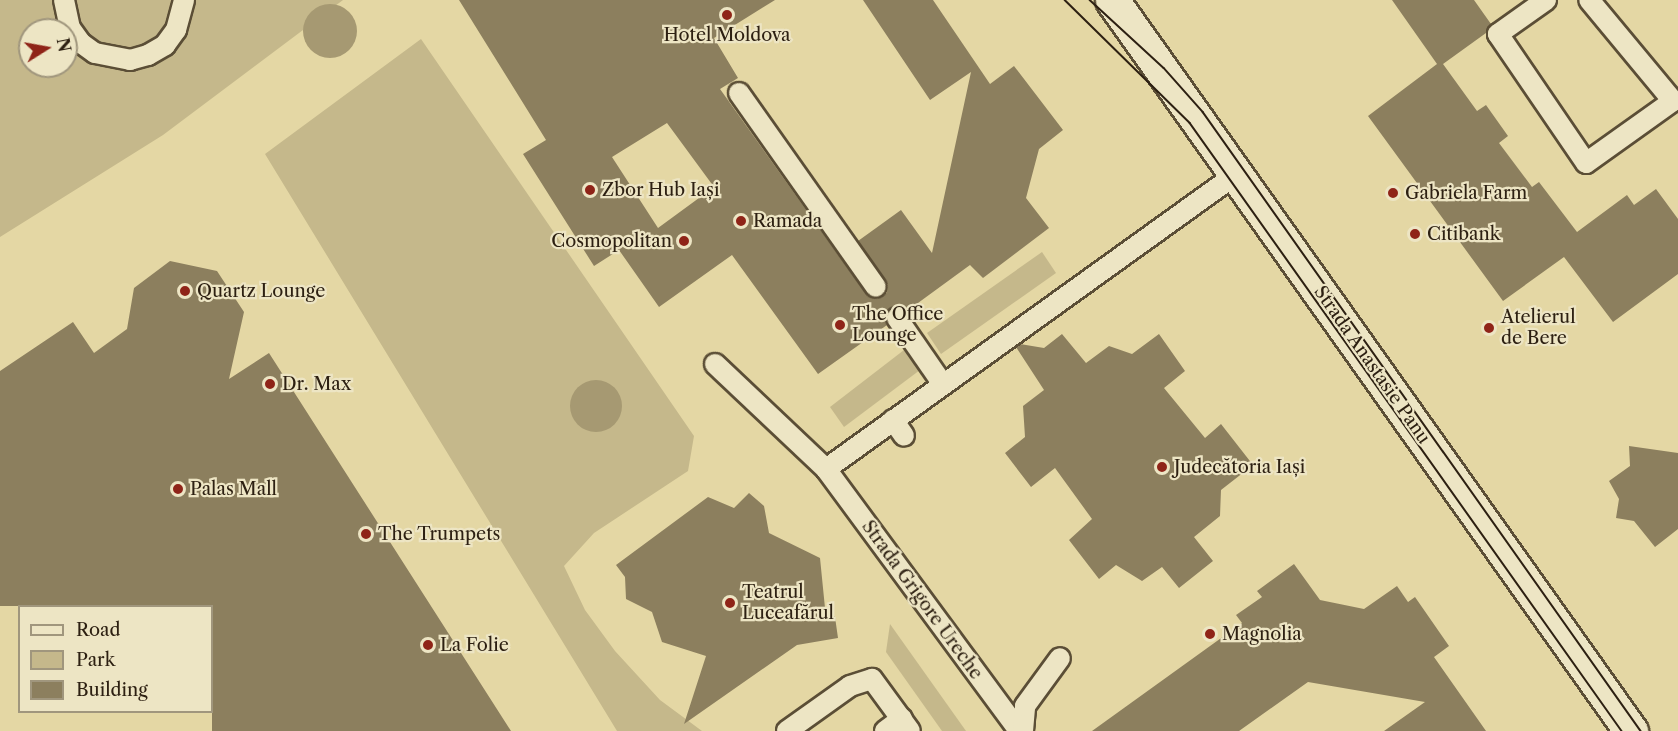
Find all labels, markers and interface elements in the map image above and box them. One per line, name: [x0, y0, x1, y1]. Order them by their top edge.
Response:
marker: Hotel Moldova: [720, 8, 734, 22]
north arrow: [18, 18, 78, 78]
place label: Hotel Moldova: [664, 24, 790, 46]
text: N: [53, 36, 75, 54]
place label: Zbor Hub Iași: [602, 179, 720, 201]
place label: Gabriela Farm: [1405, 182, 1528, 204]
marker: Zbor Hub Iași: [583, 183, 597, 197]
marker: Gabriela Farm: [1386, 186, 1400, 200]
place label: Ramada: [753, 210, 822, 232]
marker: Ramada: [734, 214, 748, 228]
place label: Citibank: [1427, 223, 1500, 245]
marker: Citibank: [1408, 227, 1422, 241]
place label: Cosmopolitan: [551, 230, 672, 252]
marker: Cosmopolitan: [677, 234, 691, 248]
place label: Quartz Lounge: [197, 280, 325, 302]
street label: Strada Anastasie Panu: [1309, 281, 1435, 449]
marker: Quartz Lounge: [178, 284, 192, 298]
place label: The Office Lounge: [852, 304, 943, 346]
place label: Atelierul de Bere: [1501, 307, 1575, 350]
marker: The Office Lounge: [833, 318, 847, 332]
marker: Atelierul de Bere: [1482, 321, 1496, 335]
place label: Dr. Max: [282, 373, 351, 395]
marker: Dr. Max: [263, 377, 277, 391]
place label: Judecătoria Iași: [1174, 456, 1305, 478]
marker: Judecătoria Iași: [1155, 460, 1169, 474]
place label: Palas Mall: [190, 478, 277, 500]
marker: Palas Mall: [171, 482, 185, 496]
street label: Strada Grigore Ureche: [857, 516, 987, 684]
place label: The Trumpets: [378, 523, 501, 545]
marker: The Trumpets: [359, 527, 373, 541]
place label: Teatrul Luceafărul: [742, 582, 834, 624]
marker: Teatrul Luceafărul: [723, 596, 737, 610]
legend: [18, 605, 213, 713]
text: Road: [76, 619, 121, 641]
place label: Magnolia: [1222, 623, 1302, 645]
marker: Magnolia: [1203, 627, 1217, 641]
place label: La Folie: [440, 634, 509, 656]
marker: La Folie: [421, 638, 435, 652]
text: Park: [76, 649, 115, 671]
text: Building: [76, 679, 148, 701]

